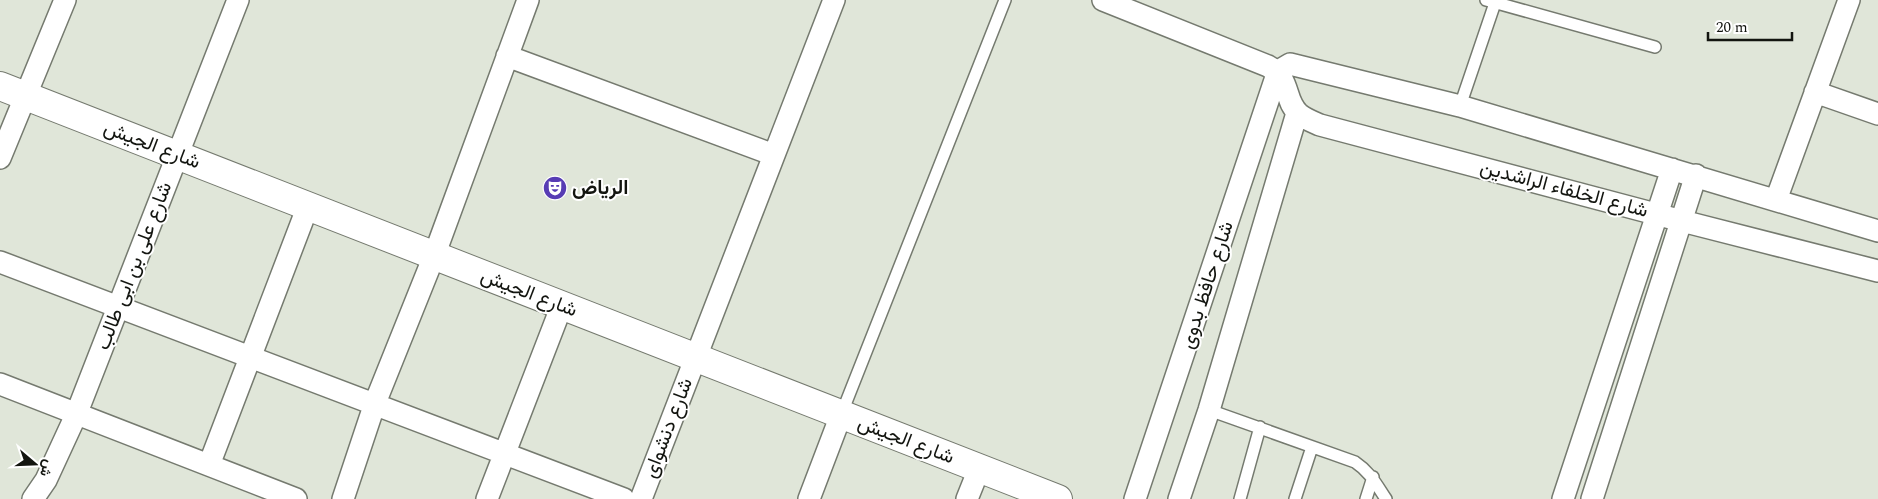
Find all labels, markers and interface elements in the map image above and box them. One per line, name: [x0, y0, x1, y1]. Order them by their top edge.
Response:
scale bar: [1708, 10, 1792, 42]
text: 20 m: [1716, 16, 1748, 39]
street label: شارع الجيش: [99, 113, 205, 177]
street label: شارع الخلفاء الراشدين: [1477, 152, 1651, 226]
place label: الرياض: [572, 173, 628, 203]
theatre icon: الرياض: [542, 175, 568, 201]
street label: شارع على بن ابى طالب: [88, 177, 180, 355]
street label: شارع حافظ بدوى: [1172, 217, 1242, 353]
street label: شارع الجيش: [476, 261, 582, 325]
street label: شارع دنشواى: [635, 374, 701, 482]
street label: شارع الجيش: [853, 408, 959, 472]
north arrow: [10, 439, 60, 489]
text: ش: [34, 457, 59, 480]

